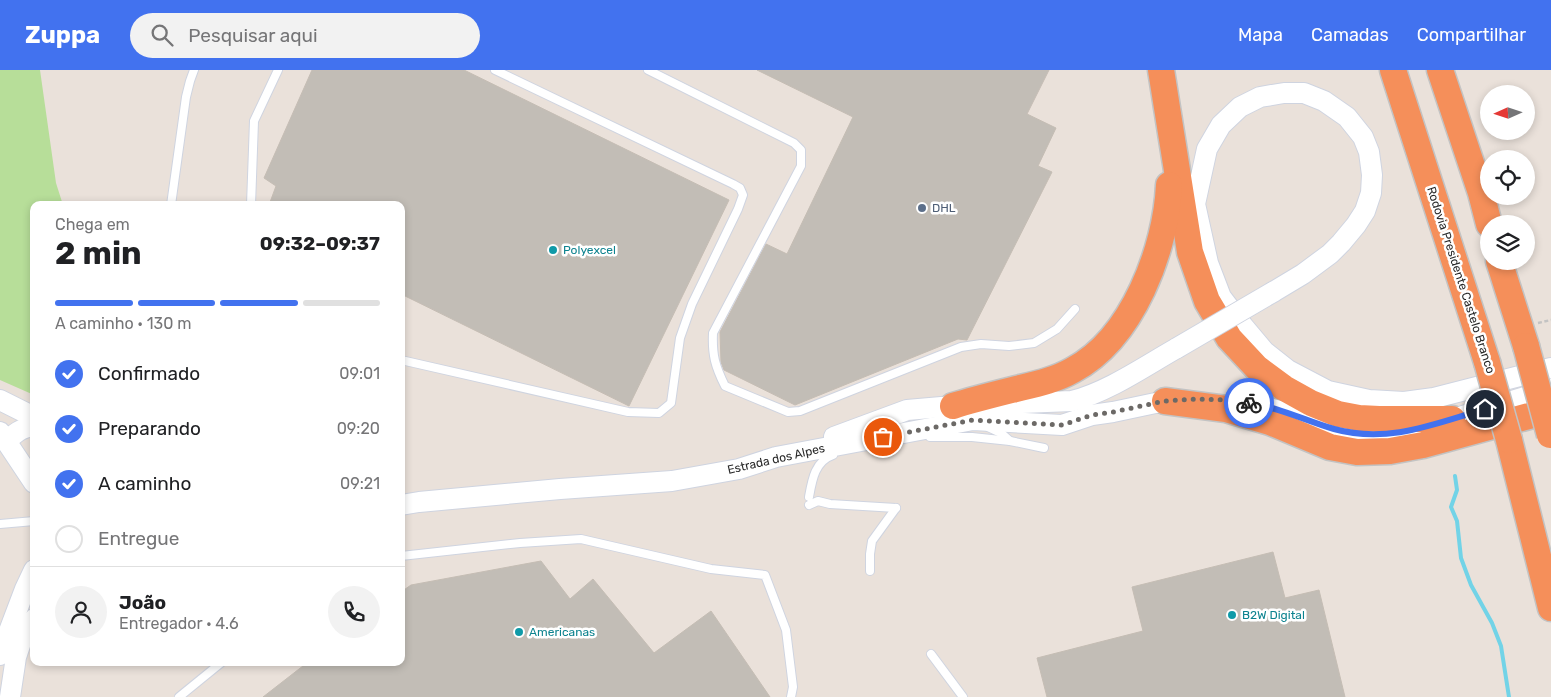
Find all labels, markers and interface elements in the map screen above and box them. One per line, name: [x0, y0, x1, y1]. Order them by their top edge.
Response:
search box: [130, 13, 480, 58]
text: Zuppa: [25, 21, 100, 49]
icon: search: [148, 21, 176, 49]
text: Pesquisar aqui: [188, 24, 318, 47]
text: Mapa: [1238, 24, 1283, 46]
text: Camadas: [1311, 24, 1389, 46]
text: Compartilhar: [1417, 24, 1526, 46]
north arrow: [1480, 85, 1535, 140]
map controls: [1480, 85, 1535, 270]
button: locate: [1480, 150, 1535, 205]
street label: Rodovia Presidente Castelo Branco: [1424, 185, 1498, 375]
place label: DHL: [932, 201, 956, 215]
marker: DHL: [916, 202, 928, 214]
text: Chega em: [55, 215, 130, 234]
button: layers: [1480, 215, 1535, 270]
text: 09:32–09:37: [260, 232, 380, 255]
text: 2 min: [55, 234, 142, 272]
place label: Polyexcel: [563, 243, 616, 257]
marker: Polyexcel: [547, 244, 559, 256]
text: A caminho · 130 m: [55, 314, 192, 333]
icon: check: [55, 360, 83, 388]
text: Confirmado: [98, 362, 200, 385]
text: 09:01: [339, 364, 380, 383]
courier: [1224, 378, 1274, 428]
pin: [1464, 388, 1506, 430]
icon: bike: [1235, 389, 1263, 417]
icon: home: [1471, 395, 1499, 423]
icon: check: [55, 415, 83, 443]
pin: [862, 416, 904, 458]
text: Preparando: [98, 417, 201, 440]
text: 09:20: [337, 419, 380, 438]
icon: bag: [869, 423, 897, 451]
street label: Estrada dos Alpes: [726, 441, 826, 477]
icon: check: [55, 470, 83, 498]
text: A caminho: [98, 472, 191, 495]
text: 09:21: [340, 474, 380, 493]
text: Entregue: [98, 527, 179, 550]
button: person: [55, 586, 107, 638]
button: phone: [328, 586, 380, 638]
text: João: [119, 591, 166, 614]
place label: B2W Digital: [1242, 608, 1305, 622]
marker: B2W Digital: [1226, 609, 1238, 621]
text: Entregador · 4.6: [119, 614, 239, 633]
place label: Americanas: [529, 625, 595, 639]
marker: Americanas: [513, 626, 525, 638]

